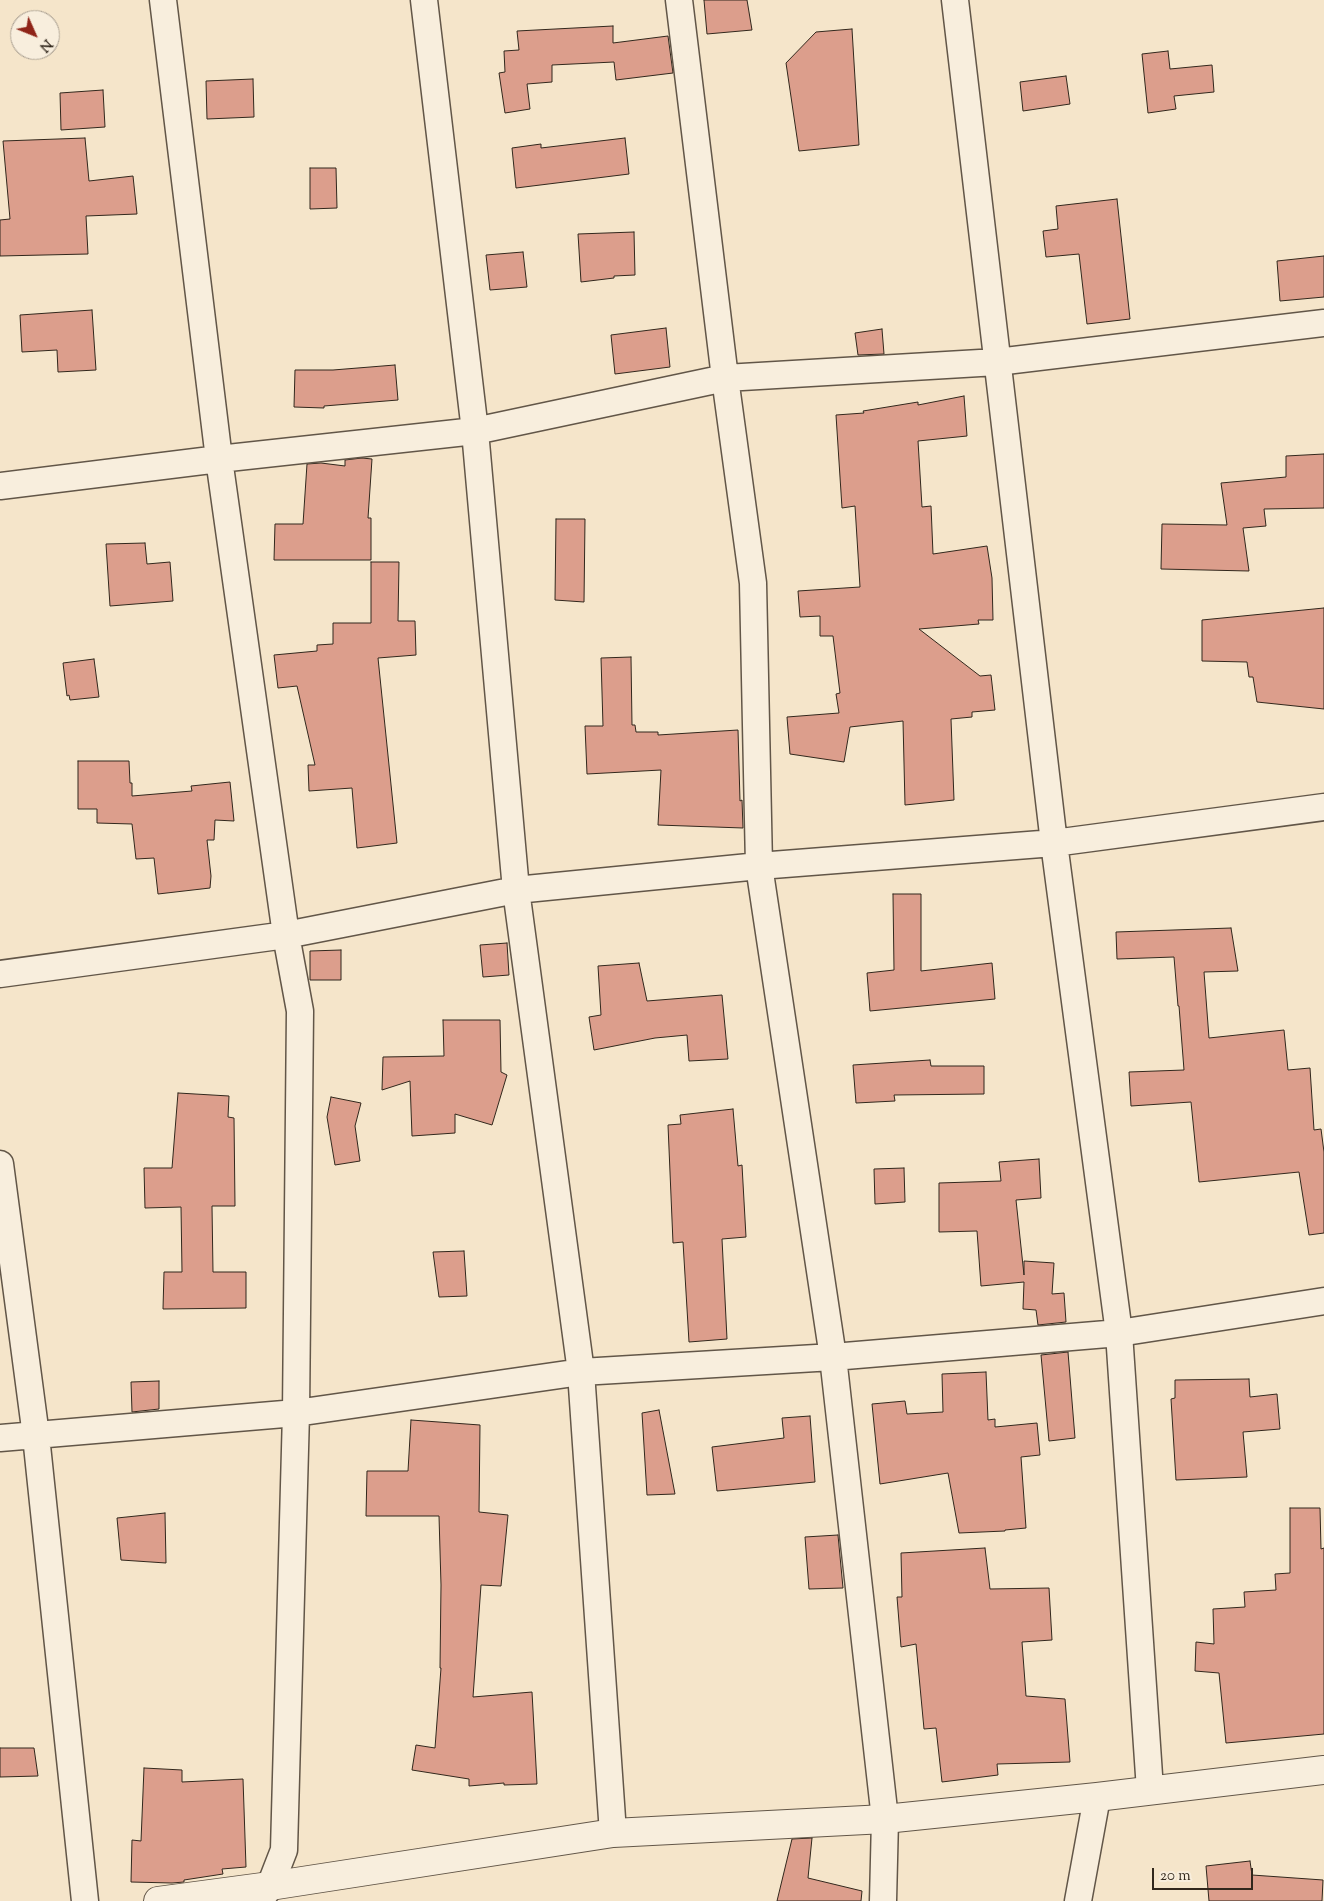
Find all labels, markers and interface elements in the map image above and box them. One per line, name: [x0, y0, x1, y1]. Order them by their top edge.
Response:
north arrow: [10, 10, 60, 60]
text: N: [34, 34, 56, 56]
scale bar: [1154, 1858, 1255, 1890]
text: 20 m: [1160, 1866, 1191, 1887]

